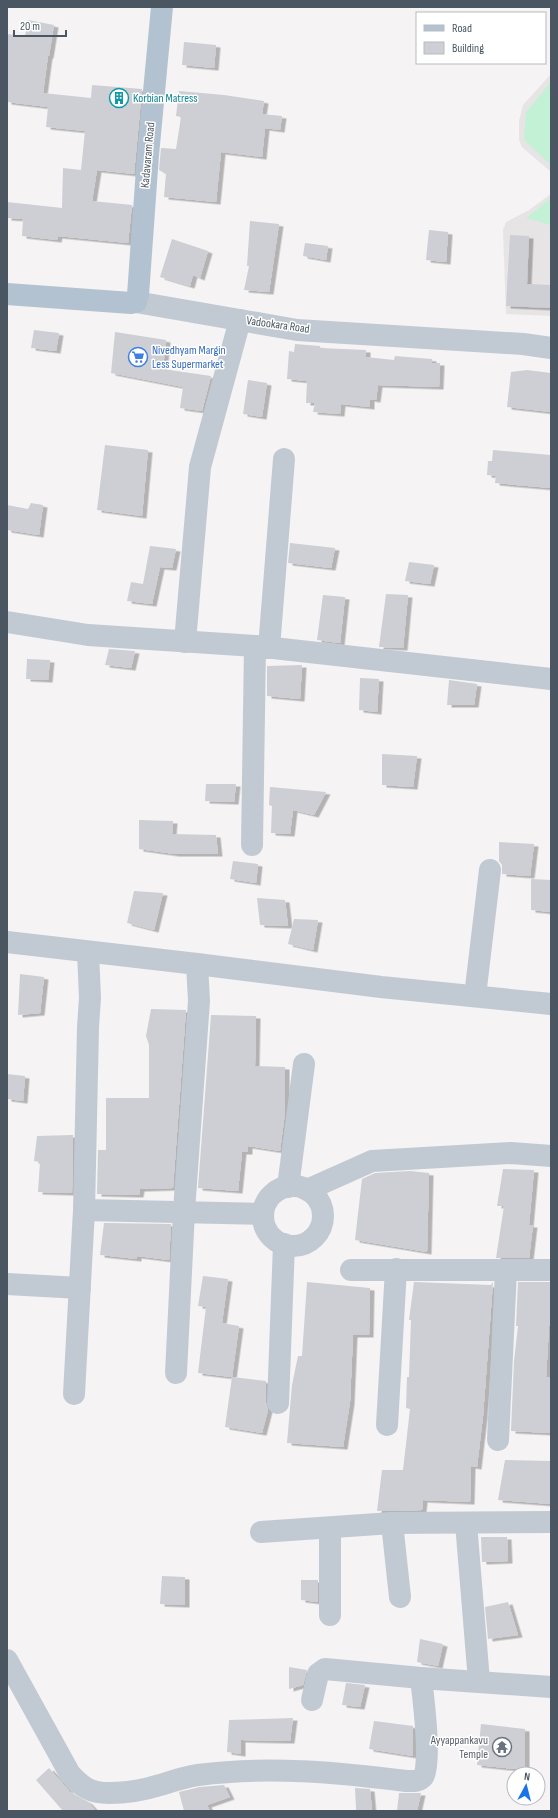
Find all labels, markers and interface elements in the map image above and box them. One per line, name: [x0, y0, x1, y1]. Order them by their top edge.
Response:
scale bar: [14, 12, 66, 38]
legend: [416, 12, 546, 64]
text: 20 m: [20, 19, 40, 34]
text: Road: [452, 21, 472, 36]
text: Building: [452, 41, 484, 56]
building icon: Korbian Matress: [108, 87, 130, 109]
place label: Korbian Matress: [133, 91, 198, 106]
street label: Kadavaram Road: [138, 121, 158, 189]
street label: Vadookara Road: [245, 313, 311, 337]
place label: Nivedhyam Margin Less Supermarket: [152, 343, 226, 372]
supermarket icon: Nivedhyam Margin Less Supermarket: [127, 346, 149, 368]
place label: Ayyappankavu Temple: [430, 1733, 488, 1762]
temple icon: Ayyappankavu Temple: [491, 1736, 513, 1758]
north arrow: [506, 1766, 546, 1806]
text: N: [523, 1770, 531, 1783]

